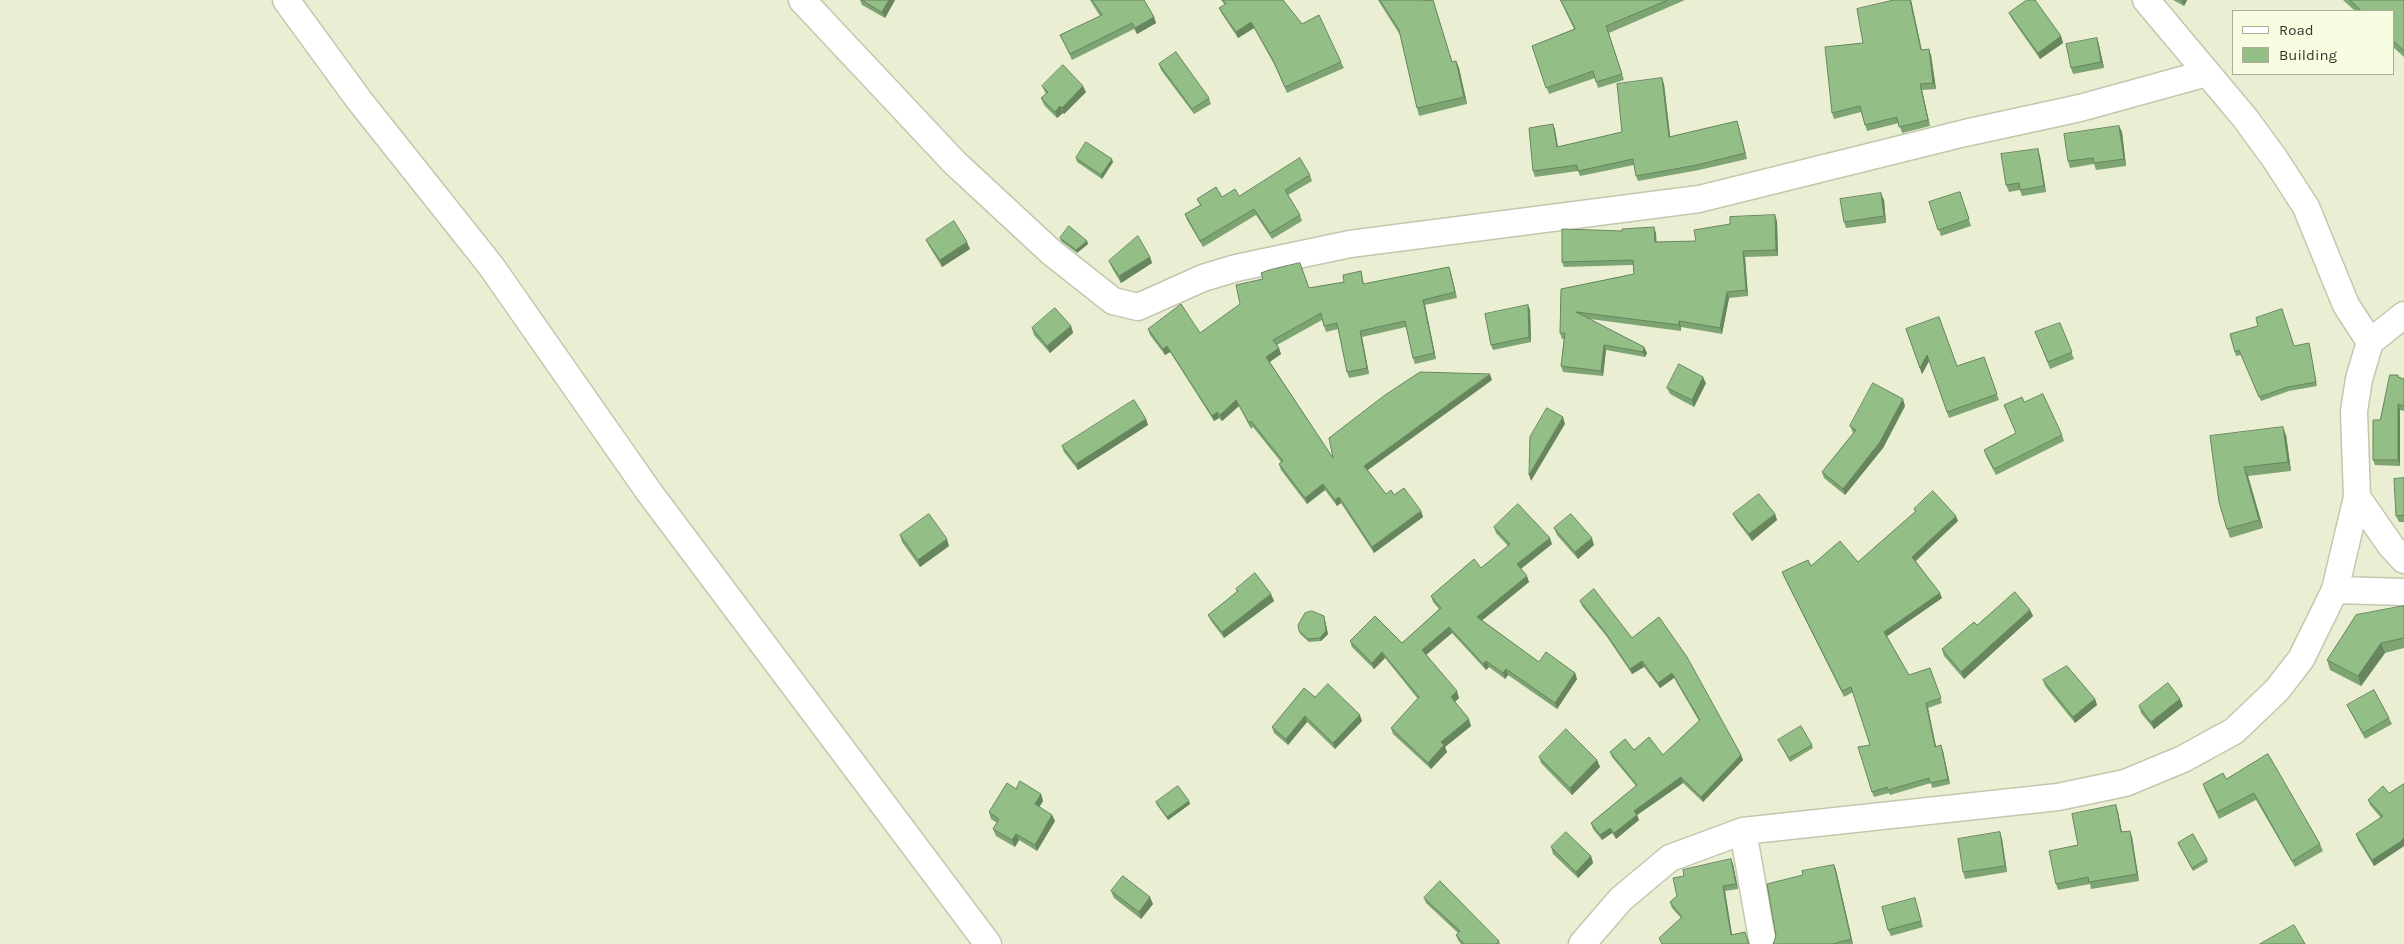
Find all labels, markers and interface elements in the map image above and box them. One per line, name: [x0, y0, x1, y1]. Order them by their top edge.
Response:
legend: [2232, 10, 2394, 75]
text: Road: [2279, 21, 2314, 39]
text: Building: [2279, 46, 2337, 64]

